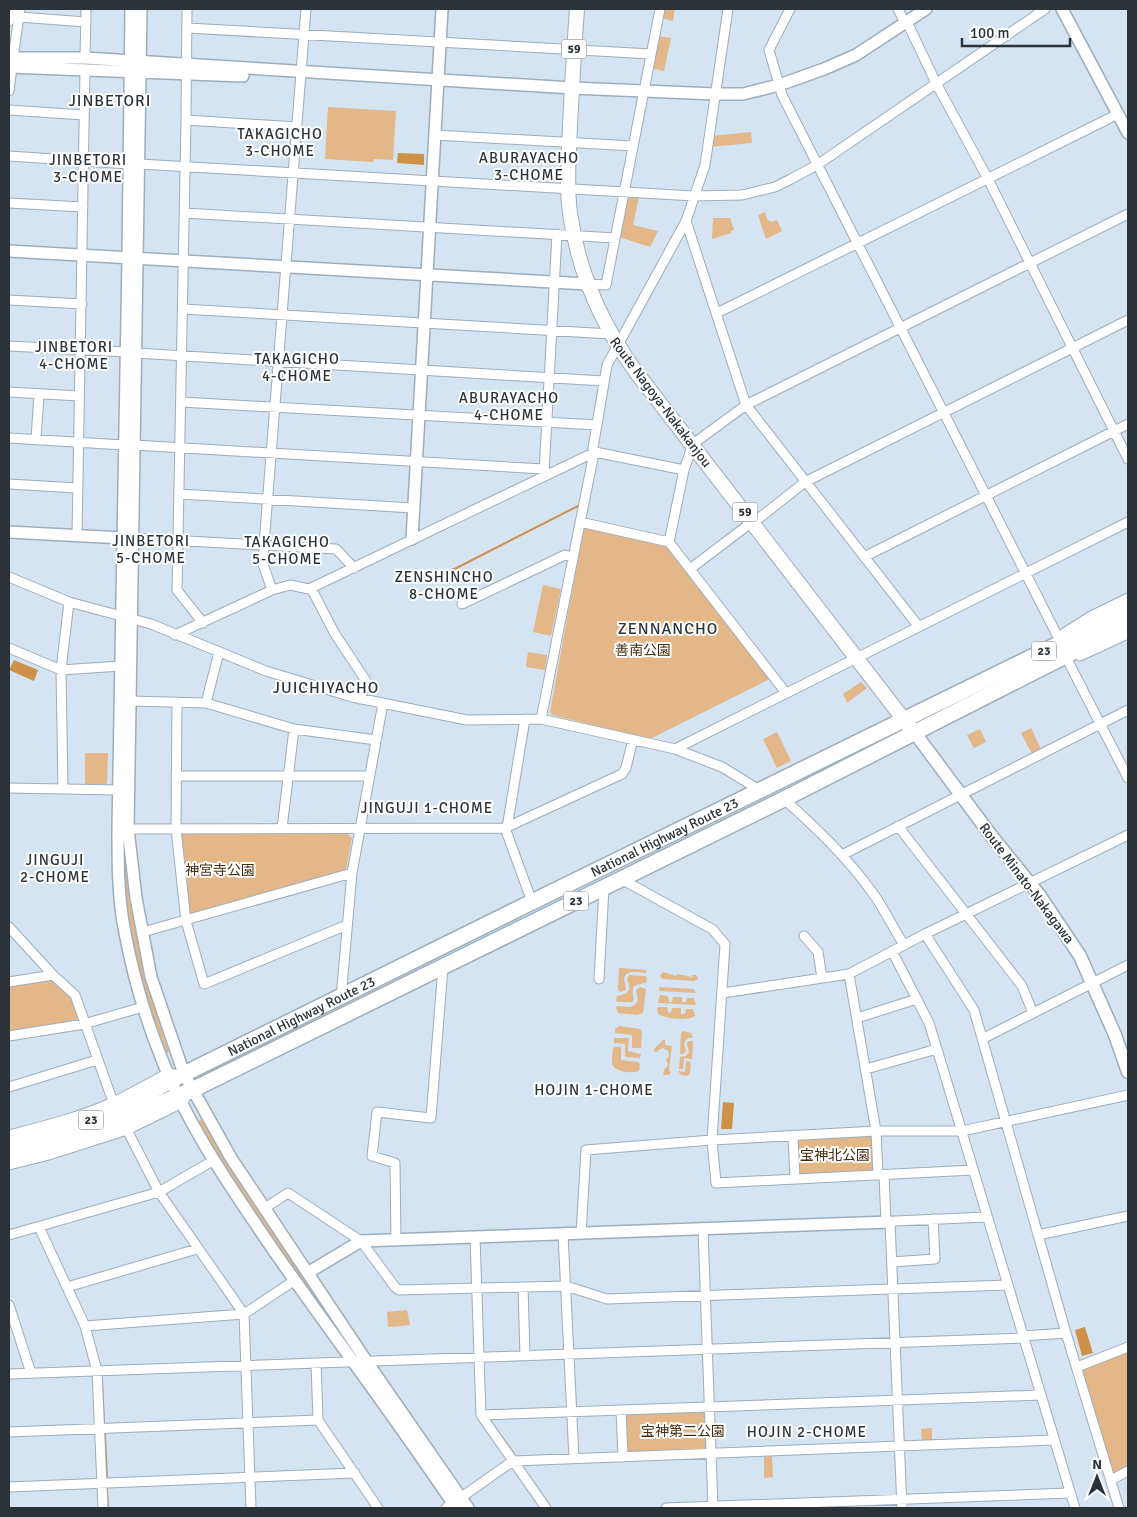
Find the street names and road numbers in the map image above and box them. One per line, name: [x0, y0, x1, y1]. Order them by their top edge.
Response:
road number: 59: [562, 40, 586, 59]
street label: Route Nagoya-Nakakanjou: [606, 334, 715, 471]
road number: 59: [732, 502, 758, 522]
road number: 23: [1032, 641, 1056, 660]
street label: National Highway Route 23: [588, 794, 741, 881]
street label: Route Minato-Nakagawa: [976, 820, 1078, 947]
road number: 23: [564, 891, 588, 910]
street label: National Highway Route 23: [225, 973, 378, 1060]
road number: 23: [78, 1110, 104, 1130]

